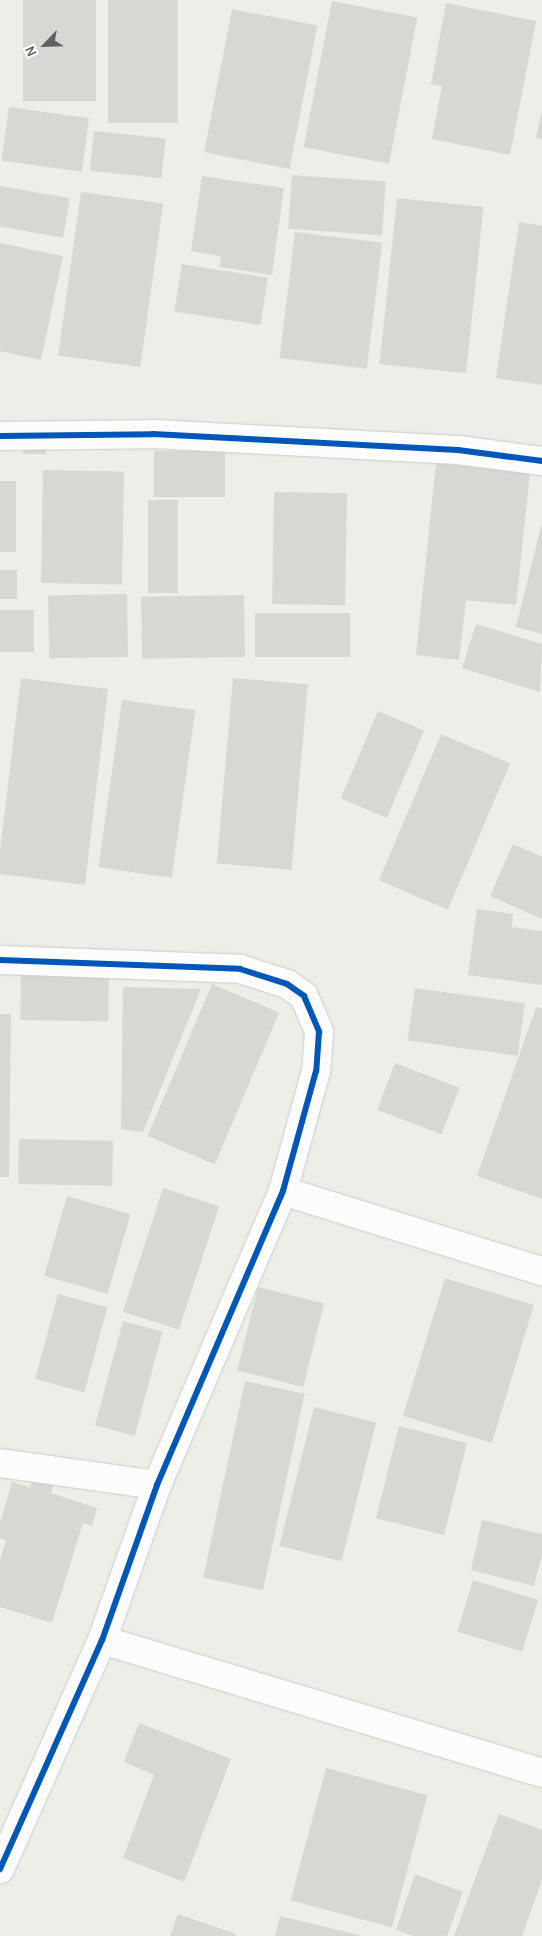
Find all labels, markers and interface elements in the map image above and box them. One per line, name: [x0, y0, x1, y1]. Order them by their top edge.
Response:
north arrow: [20, 20, 70, 70]
text: N: [21, 43, 41, 59]

